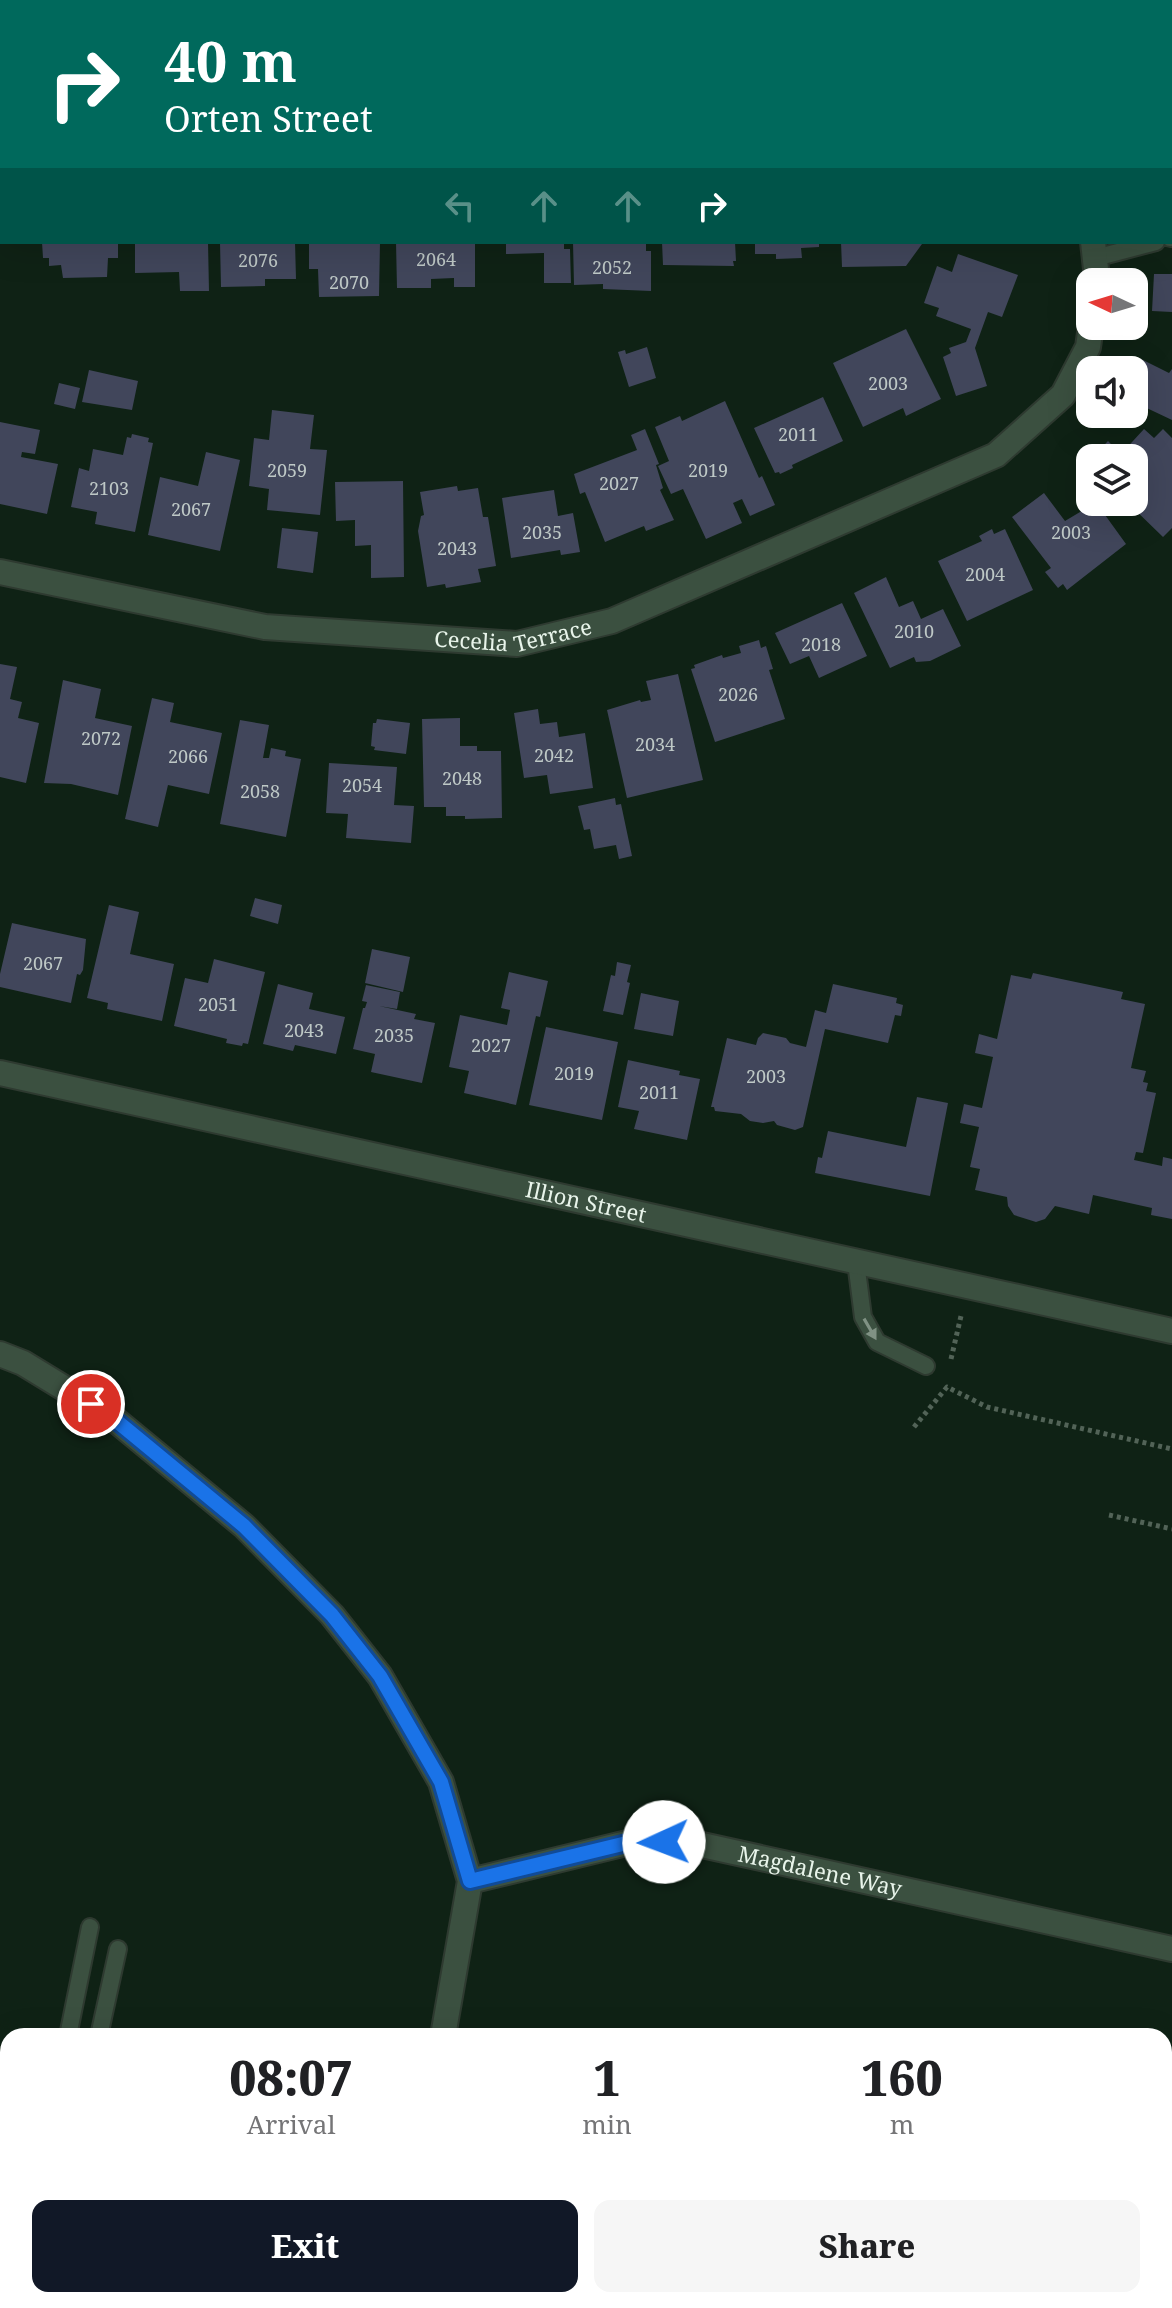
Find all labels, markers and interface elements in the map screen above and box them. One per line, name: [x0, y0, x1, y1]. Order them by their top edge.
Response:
text: 40 m: [164, 22, 297, 98]
icon: right: [32, 32, 136, 136]
text: Orten Street: [164, 94, 373, 143]
icon: left: [438, 184, 482, 228]
icon: ahead: [522, 184, 566, 228]
icon: ahead: [606, 184, 650, 228]
icon: right: [690, 184, 734, 228]
house number: 2064: [416, 247, 456, 271]
house number: 2076: [238, 248, 278, 272]
house number: 2052: [592, 255, 632, 279]
north arrow: [1076, 268, 1148, 340]
map controls: [1076, 268, 1148, 516]
house number: 2070: [329, 270, 369, 294]
button: sound: [1076, 356, 1148, 428]
house number: 2003: [868, 371, 908, 395]
house number: 2011: [778, 422, 818, 446]
button: layers: [1076, 444, 1148, 516]
house number: 2059: [267, 458, 307, 482]
house number: 2019: [688, 458, 728, 482]
house number: 2027: [599, 471, 639, 495]
house number: 2103: [89, 476, 129, 500]
house number: 2067: [171, 497, 211, 521]
house number: 2035: [522, 520, 562, 544]
house number: 2003: [1051, 520, 1091, 544]
house number: 2043: [437, 536, 477, 560]
house number: 2004: [965, 562, 1005, 586]
street label: Cecelia Terrace: [433, 610, 595, 658]
house number: 2010: [894, 619, 934, 643]
house number: 2018: [801, 632, 841, 656]
house number: 2026: [718, 682, 758, 706]
house number: 2072: [81, 726, 121, 750]
house number: 2034: [635, 732, 675, 756]
house number: 2042: [534, 743, 574, 767]
house number: 2066: [168, 744, 208, 768]
house number: 2048: [442, 766, 482, 790]
house number: 2054: [342, 773, 382, 797]
house number: 2058: [240, 779, 280, 803]
house number: 2067: [23, 951, 63, 975]
house number: 2051: [198, 992, 238, 1016]
house number: 2043: [284, 1018, 324, 1042]
house number: 2035: [374, 1023, 414, 1047]
house number: 2027: [471, 1033, 511, 1057]
house number: 2019: [554, 1061, 594, 1085]
house number: 2003: [746, 1064, 786, 1088]
house number: 2011: [639, 1080, 679, 1104]
street label: Illion Street: [523, 1173, 650, 1229]
one-way arrow: [863, 1318, 877, 1340]
pin: [57, 1370, 125, 1438]
icon: arrive: [69, 1382, 113, 1426]
position arrow: [622, 1800, 706, 1884]
street label: Magdalene Way: [736, 1837, 906, 1903]
text: 08:07: [229, 2045, 353, 2110]
text: 1: [593, 2045, 621, 2110]
text: 160: [861, 2045, 943, 2110]
text: Arrival: [247, 2106, 336, 2142]
text: min: [582, 2106, 632, 2142]
text: m: [890, 2106, 914, 2142]
button: Exit: [32, 2200, 578, 2292]
button: Share: [594, 2200, 1140, 2292]

